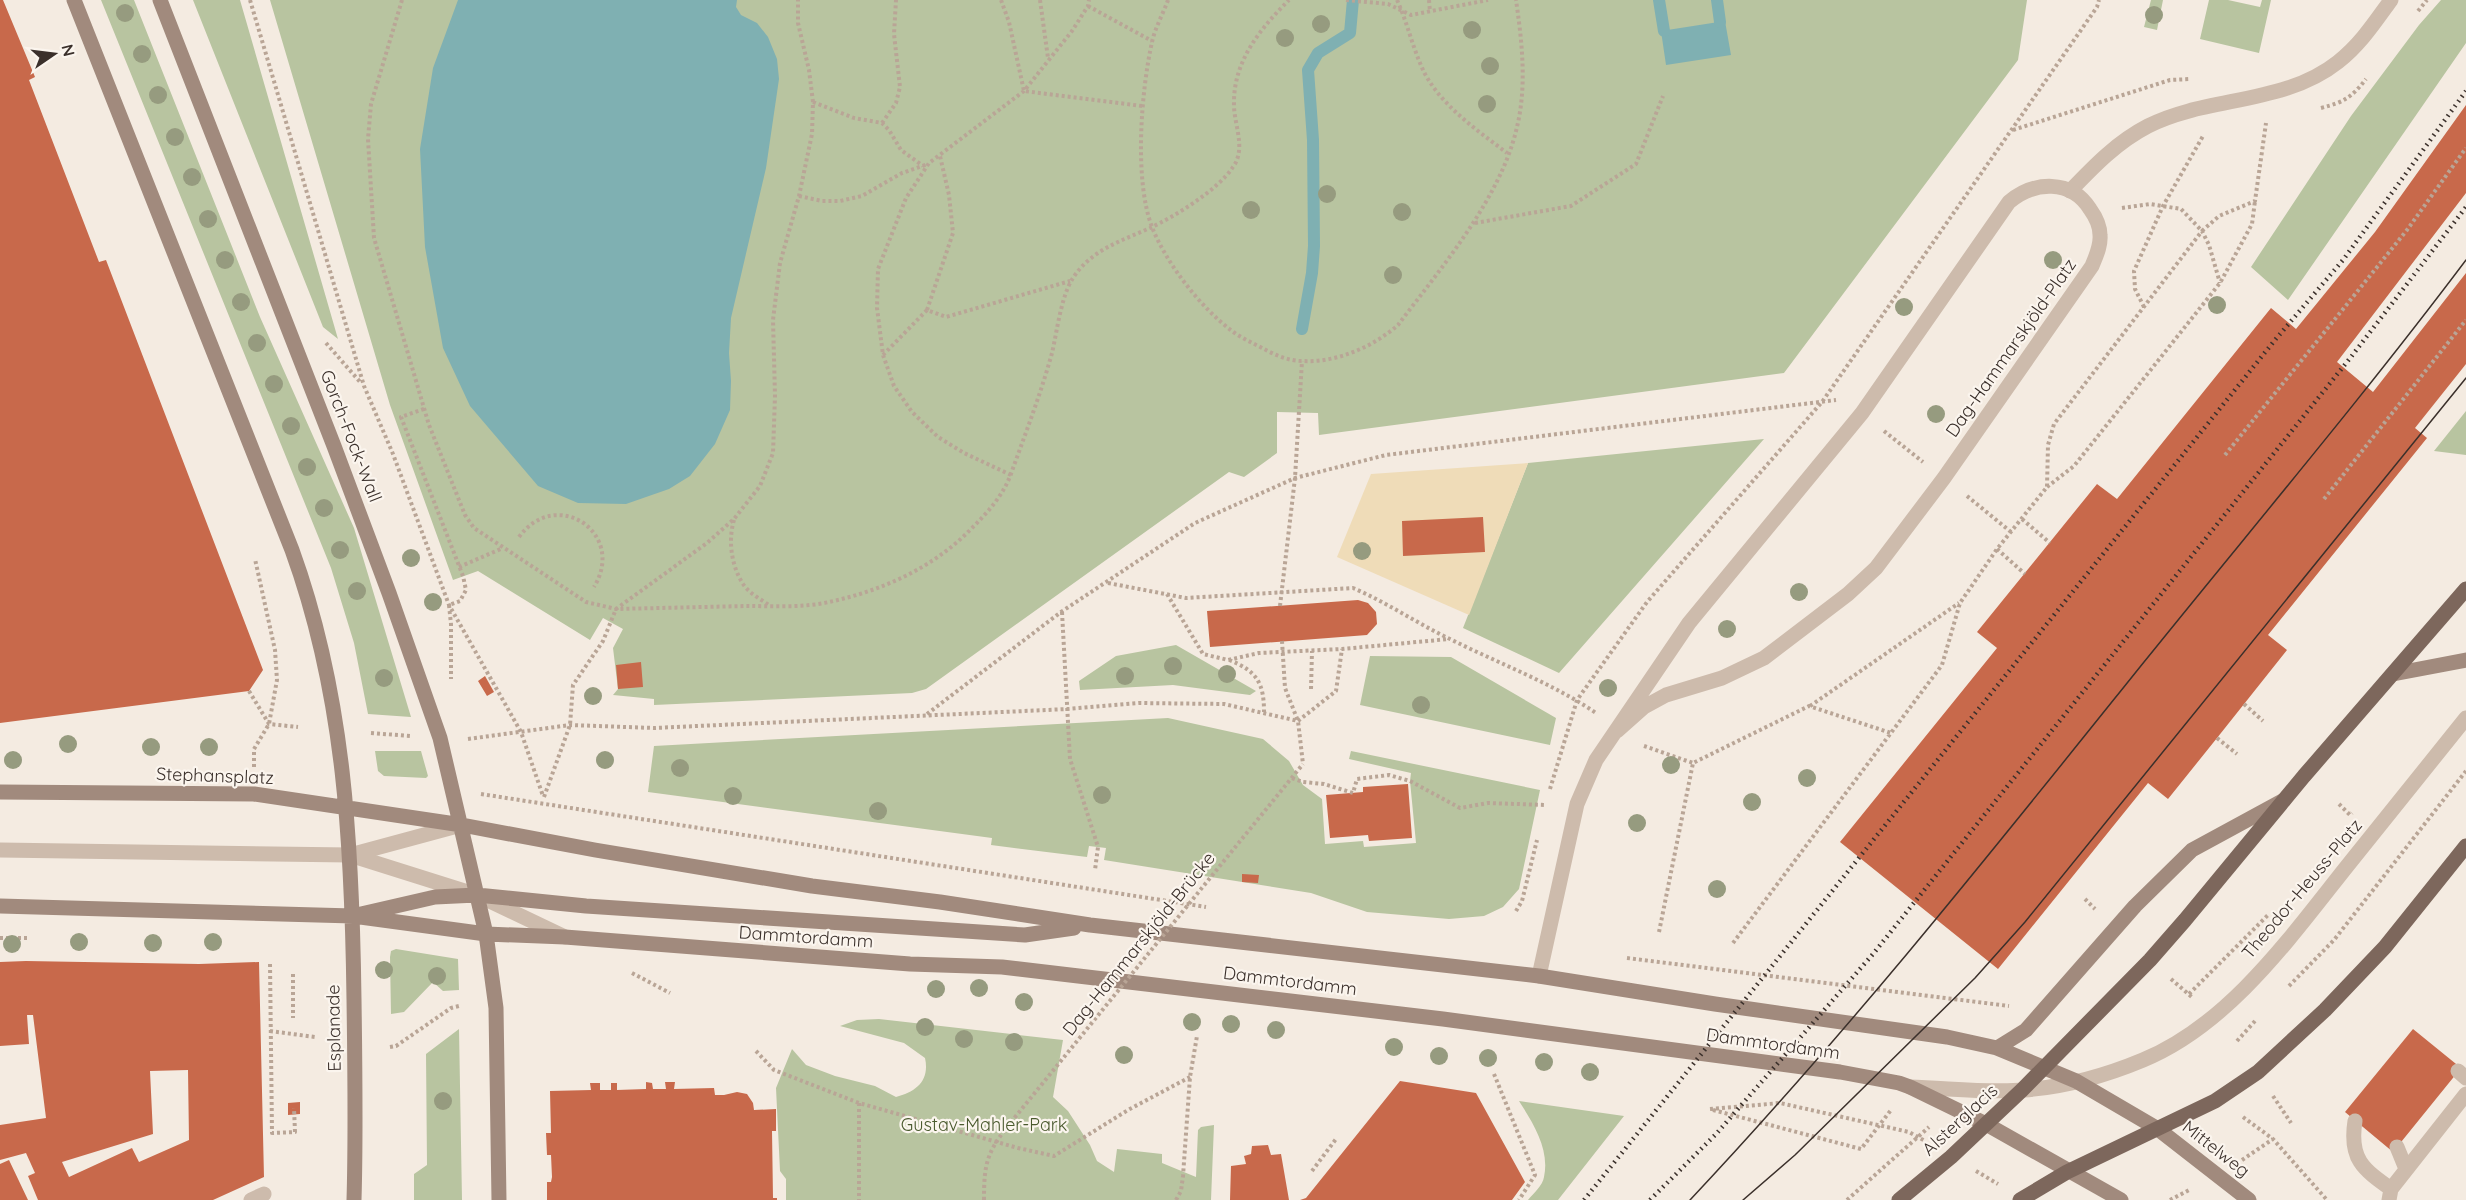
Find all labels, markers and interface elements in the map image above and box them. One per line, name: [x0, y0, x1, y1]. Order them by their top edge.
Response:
north arrow: [24, 24, 84, 84]
text: N: [57, 42, 80, 58]
street label: Dag-Hammarskjöld-Platz: [1940, 254, 2081, 441]
street label: Gorch-Fock-Wall: [316, 367, 387, 505]
street label: Stephansplatz: [156, 762, 274, 789]
street label: Theodor-Heuss-Platz: [2236, 814, 2367, 963]
street label: Dag-Hammarskjöld-Brücke: [1057, 847, 1220, 1040]
street label: Dammtordamm: [738, 920, 874, 953]
street label: Dammtordamm: [1222, 961, 1358, 1000]
street label: Esplanade: [321, 984, 346, 1072]
street label: Dammtordamm: [1705, 1023, 1841, 1064]
street label: Alsterglacis: [1917, 1079, 2002, 1160]
park label: Gustav-Mahler-Park: [901, 1113, 1067, 1136]
street label: Mittelweg: [2178, 1115, 2255, 1182]

